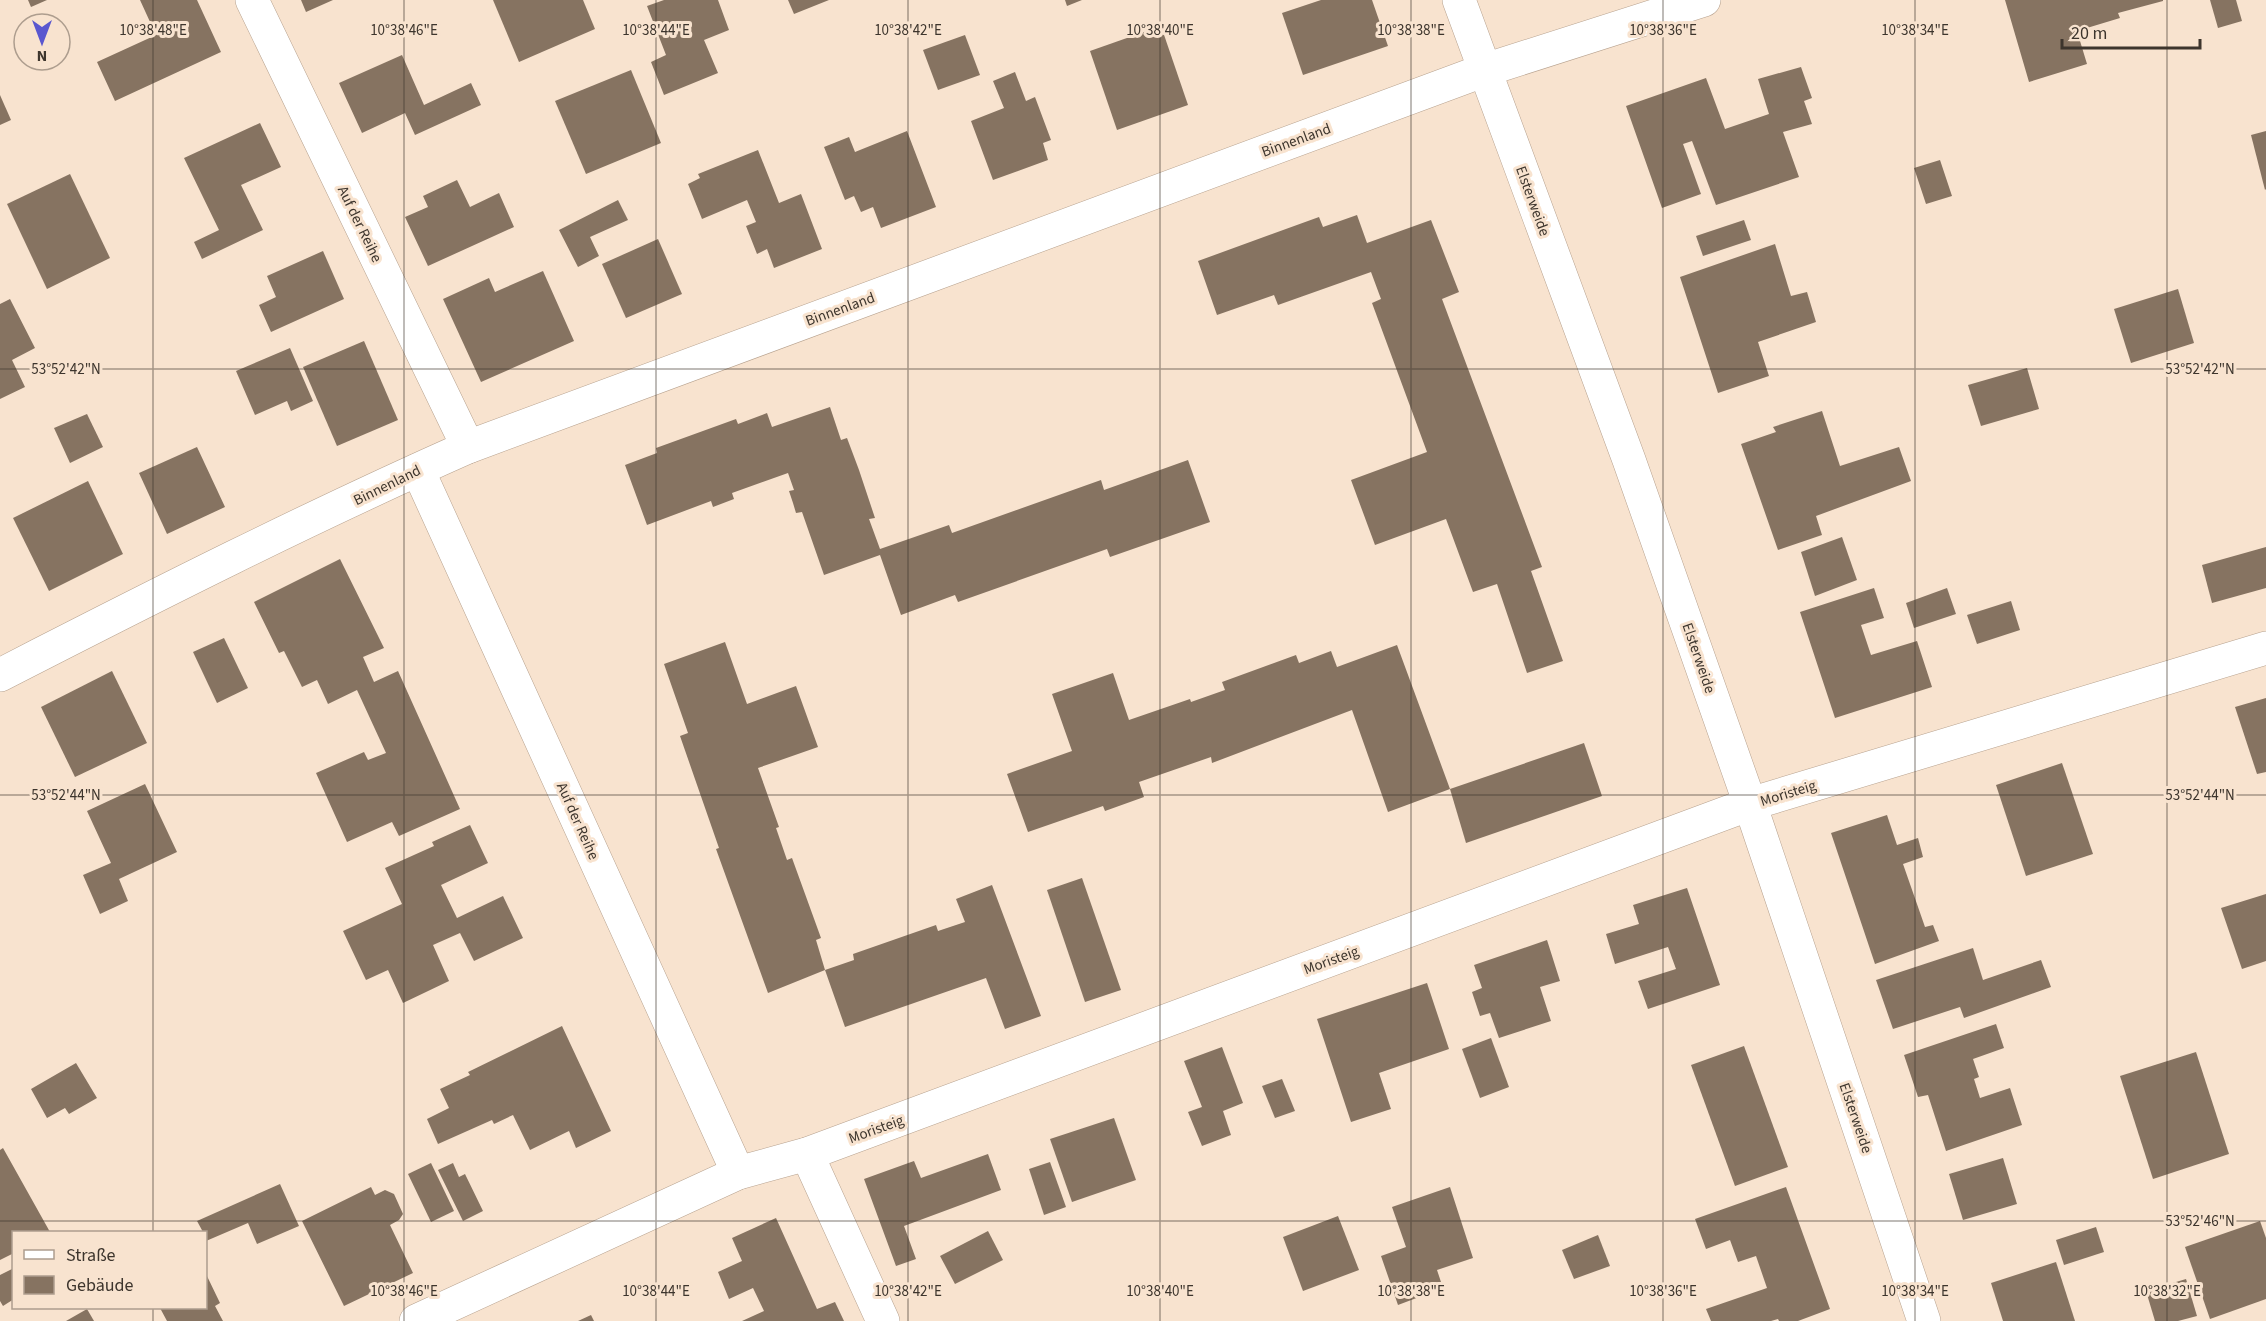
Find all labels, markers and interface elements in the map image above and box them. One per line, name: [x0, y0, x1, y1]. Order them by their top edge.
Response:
north arrow: [12, 12, 72, 72]
scale bar: [2062, 12, 2200, 50]
text: 10°38'48"E: [119, 20, 187, 41]
text: 10°38'46"E: [370, 20, 438, 41]
text: 10°38'44"E: [622, 20, 690, 41]
text: 10°38'42"E: [874, 20, 942, 41]
text: 10°38'40"E: [1126, 20, 1194, 41]
text: 10°38'38"E: [1377, 20, 1445, 41]
text: 10°38'36"E: [1629, 20, 1697, 41]
text: 10°38'34"E: [1881, 20, 1949, 41]
text: 20 m: [2071, 21, 2107, 46]
text: N: [37, 45, 47, 67]
street label: Binnenland: [1259, 118, 1334, 163]
street label: Elsterweide: [1510, 163, 1555, 239]
street label: Auf der Reihe: [332, 182, 387, 266]
street label: Binnenland: [803, 287, 878, 332]
text: 53°52'42"N: [31, 359, 101, 380]
text: 53°52'42"N: [2165, 359, 2235, 380]
street label: Binnenland: [350, 460, 424, 511]
street label: Elsterweide: [1677, 620, 1720, 696]
street label: Moristeig: [1758, 775, 1819, 812]
street label: Auf der Reihe: [551, 779, 604, 863]
text: 53°52'44"N: [31, 785, 101, 806]
text: 53°52'44"N: [2165, 785, 2235, 806]
street label: Moristeig: [1301, 941, 1362, 980]
street label: Elsterweide: [1834, 1080, 1877, 1156]
street label: Moristeig: [846, 1110, 907, 1149]
text: 53°52'46"N: [2165, 1211, 2235, 1232]
legend: [12, 1231, 207, 1309]
text: Straße: [66, 1243, 116, 1268]
text: Gebäude: [66, 1273, 134, 1298]
text: 10°38'46"E: [370, 1281, 438, 1302]
text: 10°38'44"E: [622, 1281, 690, 1302]
text: 10°38'42"E: [874, 1281, 942, 1302]
text: 10°38'40"E: [1126, 1281, 1194, 1302]
text: 10°38'38"E: [1377, 1281, 1445, 1302]
text: 10°38'36"E: [1629, 1281, 1697, 1302]
text: 10°38'34"E: [1881, 1281, 1949, 1302]
text: 10°38'32"E: [2133, 1281, 2201, 1302]

